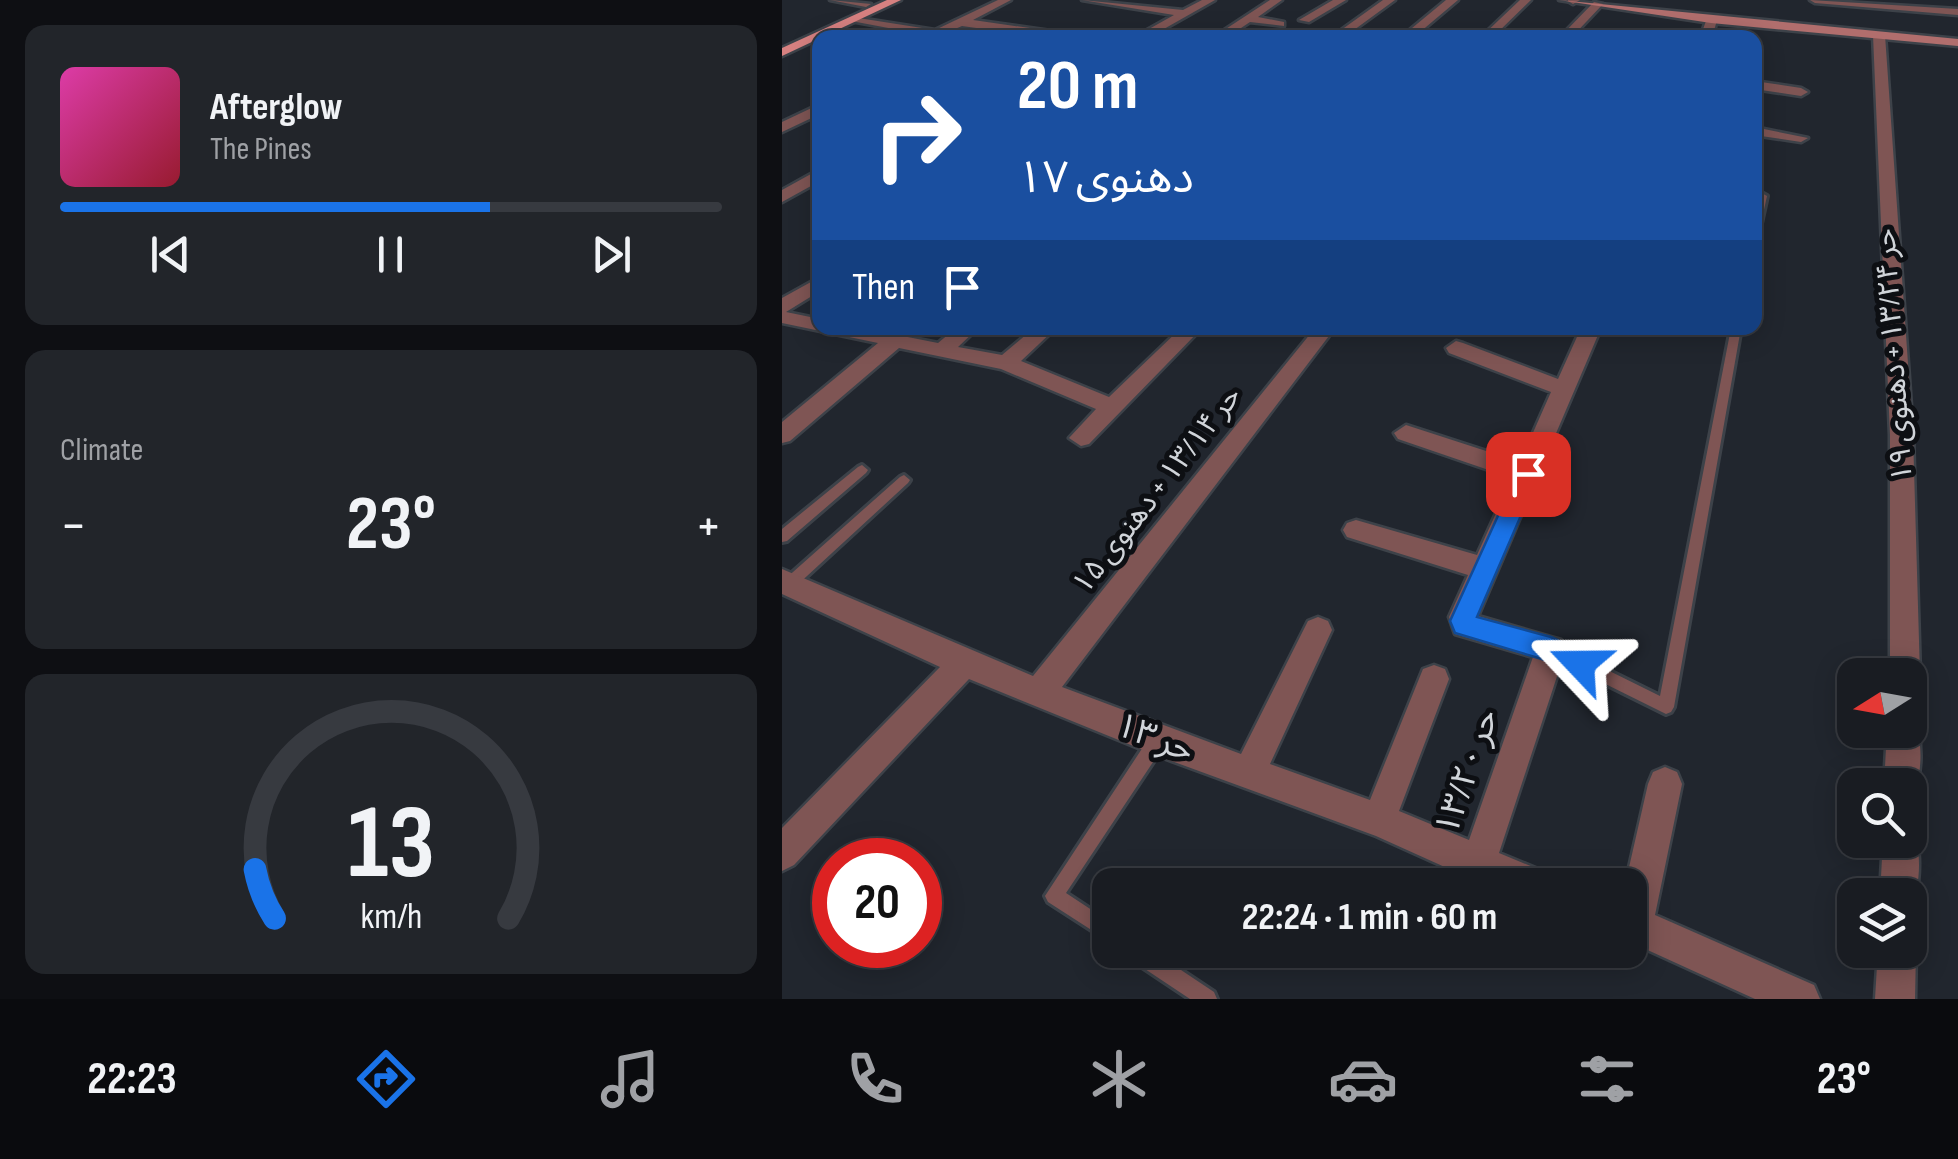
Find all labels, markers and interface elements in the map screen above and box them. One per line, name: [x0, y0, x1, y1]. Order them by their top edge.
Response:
text: 20 m: [1017, 45, 1138, 129]
icon: right: [852, 70, 982, 200]
text: Afterglow: [210, 85, 343, 130]
text: The Pines: [210, 130, 312, 169]
text: دهنوی ۱۷: [1017, 151, 1194, 206]
icon: previous: [143, 227, 198, 282]
icon: pause: [363, 227, 418, 282]
icon: next: [584, 227, 639, 282]
street label: حر ۱۳/۲۴ + دهنوی ۱۹: [1867, 227, 1921, 483]
icon: arrive: [935, 260, 990, 315]
text: Then: [852, 265, 915, 310]
street label: حر ۱۳/۱۴ + دهنوی ۱۵: [1065, 379, 1249, 601]
text: Climate: [60, 431, 143, 470]
pin: [1486, 432, 1571, 517]
icon: arrive: [1501, 447, 1556, 502]
text: 23°: [346, 480, 436, 571]
text: −: [60, 493, 87, 560]
text: +: [695, 493, 722, 560]
position arrow: [1528, 612, 1632, 716]
north arrow: [1837, 658, 1927, 748]
map controls: [1837, 658, 1927, 968]
street label: حر ۱۳/۲۰: [1425, 703, 1509, 841]
street label: حر ۱۳: [1110, 704, 1200, 772]
button: search: [1837, 768, 1927, 858]
text: 13: [347, 782, 435, 907]
speed limit sign: 20: [812, 838, 942, 968]
button: layers: [1837, 878, 1927, 968]
text: 22:24 · 1 min · 60 m: [1242, 895, 1497, 940]
text: km/h: [360, 896, 422, 939]
icon: directions: [351, 1044, 421, 1114]
icon: music: [595, 1044, 665, 1114]
icon: phone: [840, 1044, 910, 1114]
icon: climate: [1084, 1044, 1154, 1114]
icon: car: [1328, 1044, 1398, 1114]
icon: filters: [1572, 1044, 1642, 1114]
text: 22:23: [87, 1052, 177, 1107]
text: 23°: [1817, 1052, 1871, 1107]

